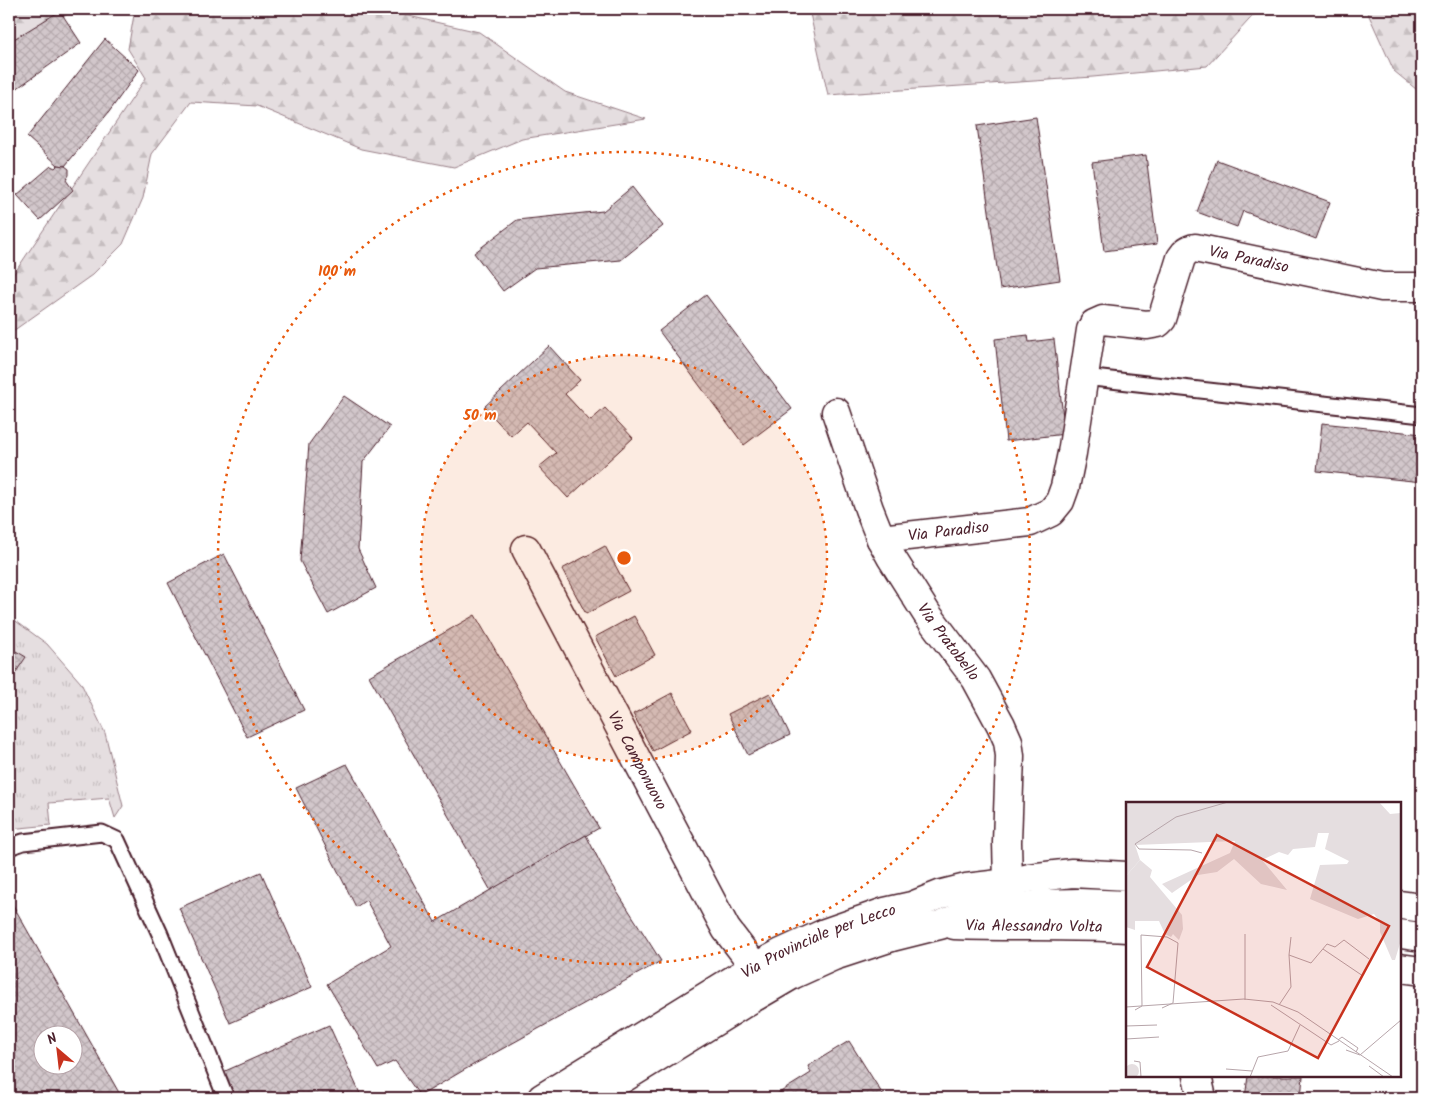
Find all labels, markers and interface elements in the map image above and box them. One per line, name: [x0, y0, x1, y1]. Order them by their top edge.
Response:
street label: Via Paradiso: [1207, 239, 1291, 280]
text: 100 m: [318, 260, 356, 284]
text: 50 m: [462, 404, 497, 428]
street label: Via Paradiso: [907, 514, 990, 548]
centre of rings: [615, 549, 633, 567]
street label: Via Pratobello: [911, 598, 986, 686]
street label: Via Camponuovo: [601, 707, 674, 814]
inset map: [1126, 802, 1401, 1077]
street label: Via Provinciale per Lecco: [737, 897, 898, 985]
street label: Via Alessandro Volta: [965, 913, 1103, 939]
north arrow: [32, 1024, 82, 1074]
text: N: [43, 1028, 62, 1051]

